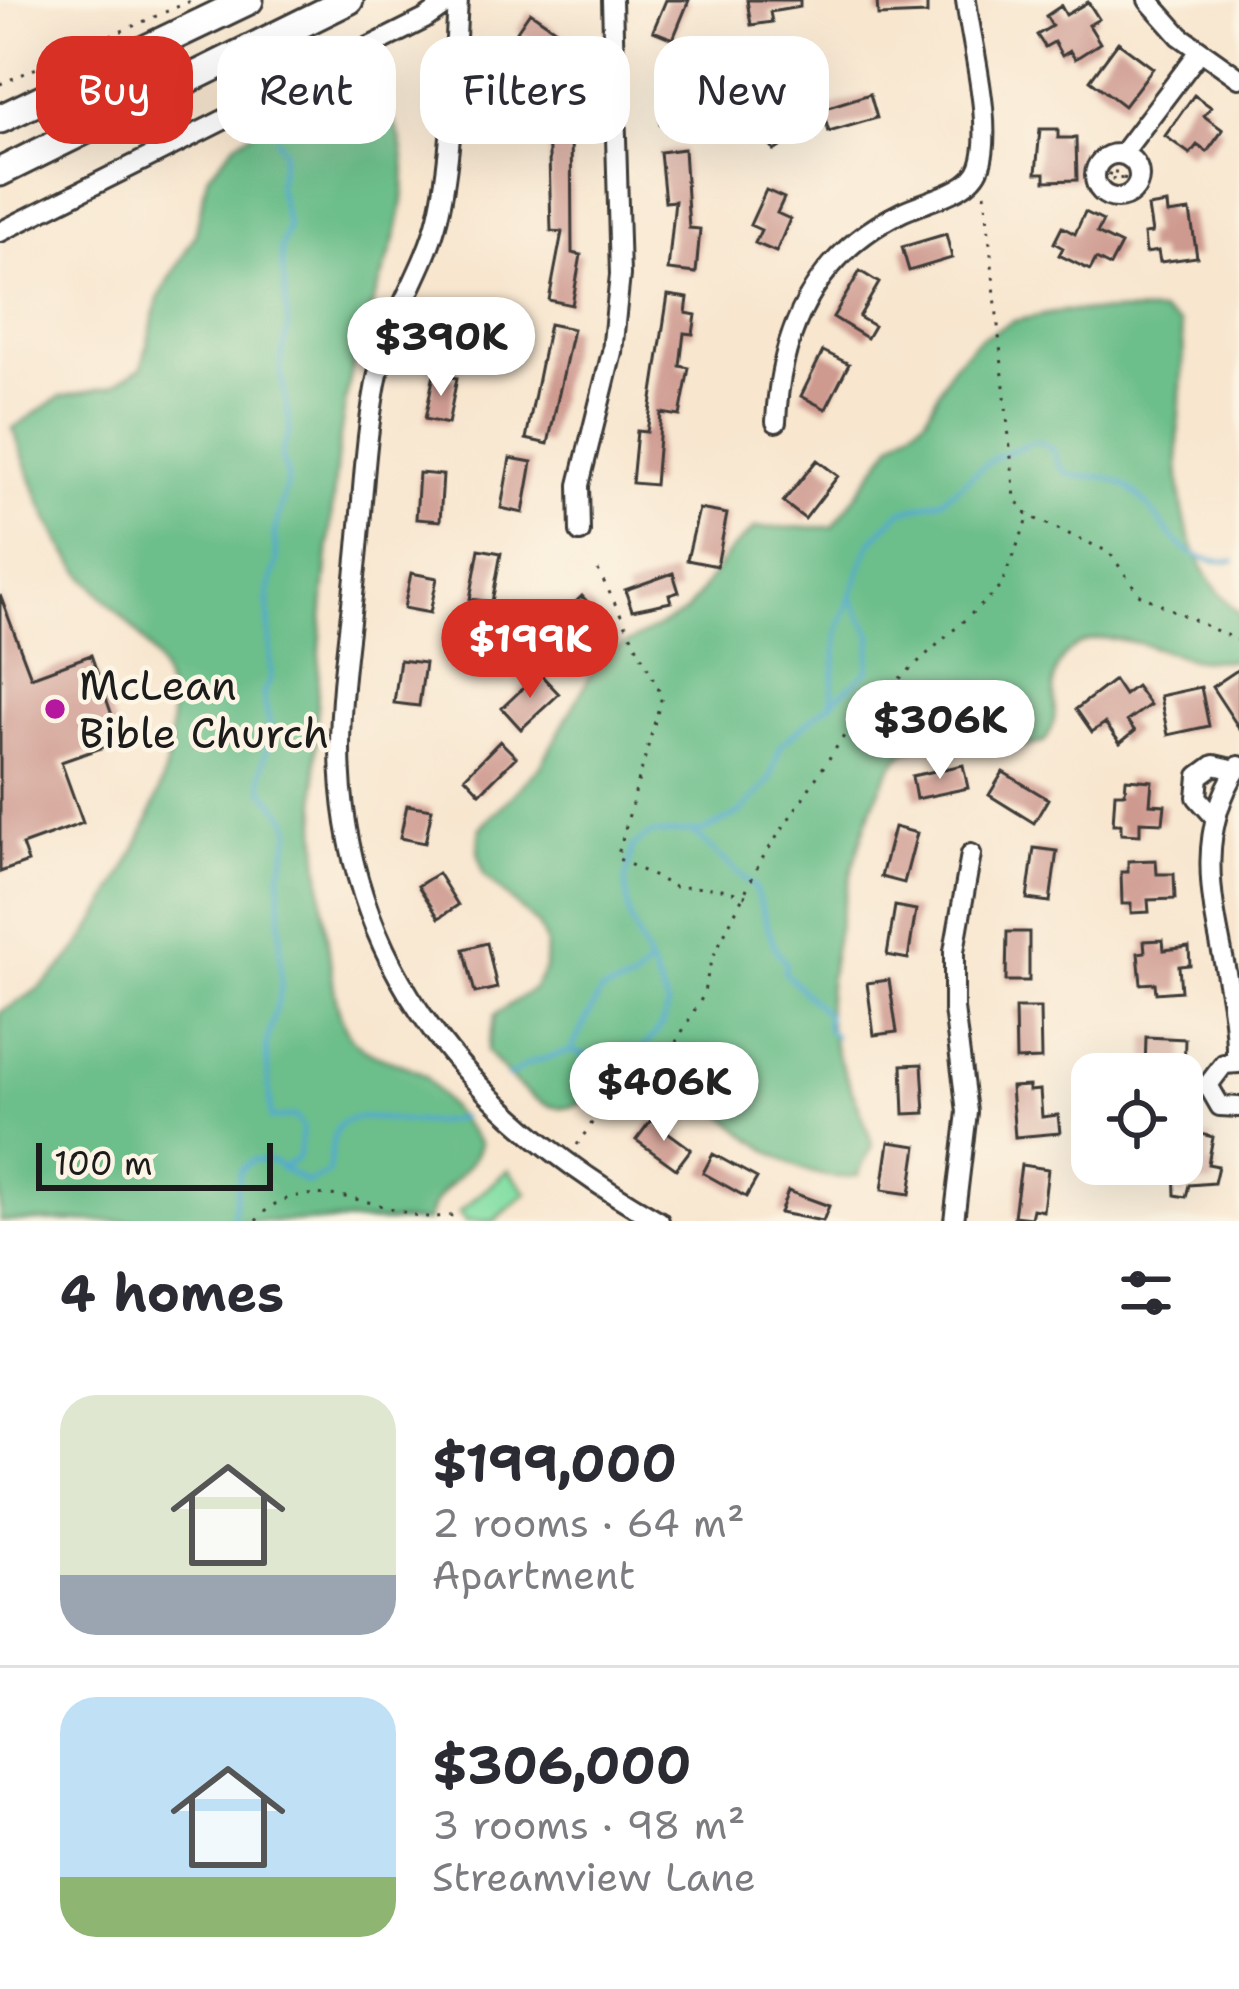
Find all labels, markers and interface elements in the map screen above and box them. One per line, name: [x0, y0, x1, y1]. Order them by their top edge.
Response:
chip: Buy: [36, 36, 193, 144]
chip: Rent: [217, 36, 396, 144]
chip: Filters: [420, 36, 630, 144]
chip: New: [654, 36, 829, 144]
pin: $390K: [357, 297, 525, 399]
text: $390K: [374, 310, 508, 362]
pin: $199K: [446, 599, 614, 701]
text: $199K: [468, 612, 592, 664]
place label: McLean Bible Church: [79, 657, 329, 761]
pin: $306K: [856, 680, 1024, 782]
text: $306K: [873, 693, 1007, 745]
marker: McLean Bible Church: [42, 696, 68, 722]
pin: $406K: [580, 1042, 748, 1144]
map controls: [1071, 1053, 1203, 1185]
button: locate: [1071, 1053, 1203, 1185]
text: $406K: [597, 1055, 731, 1107]
scale bar: [36, 1137, 273, 1190]
text: 100 m: [54, 1141, 153, 1186]
text: 4 homes: [60, 1259, 284, 1327]
icon: filters: [1113, 1260, 1179, 1326]
text: $199,000: [432, 1429, 677, 1497]
icon: home: [156, 1443, 300, 1587]
text: 2 rooms · 64 m²: [432, 1497, 745, 1549]
text: Apartment: [432, 1549, 635, 1601]
text: $306,000: [432, 1731, 692, 1799]
icon: home: [156, 1745, 300, 1889]
text: 3 rooms · 98 m²: [432, 1799, 745, 1851]
text: Streamview Lane: [432, 1851, 756, 1903]

